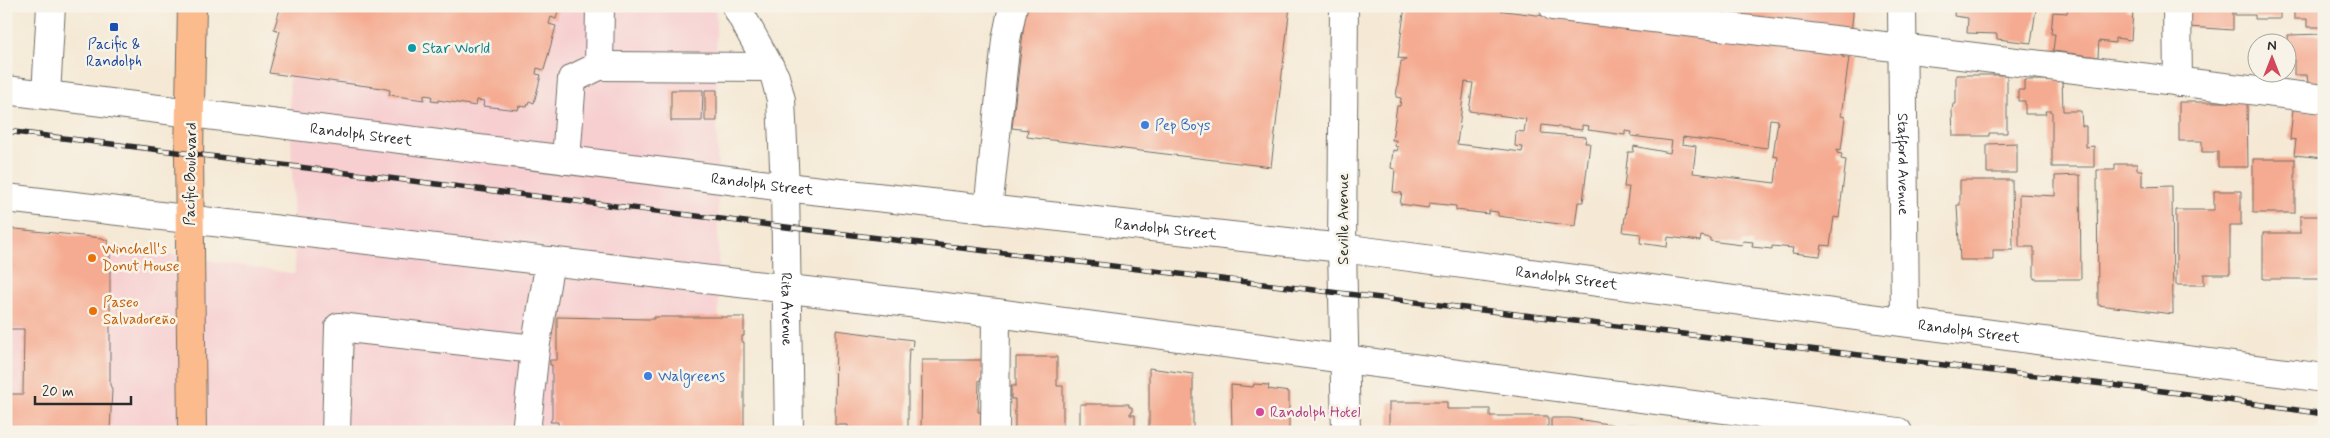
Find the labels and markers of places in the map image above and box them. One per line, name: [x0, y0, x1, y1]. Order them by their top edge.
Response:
marker: Pacific & Randolph: [108, 21, 120, 33]
place label: Pacific & Randolph: [86, 35, 142, 72]
place label: Star World: [422, 39, 490, 59]
marker: Star World: [406, 42, 418, 54]
place label: Pep Boys: [1155, 116, 1211, 136]
marker: Pep Boys: [1139, 119, 1151, 131]
place label: Winchell's Donut House: [102, 240, 180, 277]
marker: Winchell's Donut House: [86, 252, 98, 264]
place label: Paseo Salvadoreño: [103, 293, 176, 330]
marker: Paseo Salvadoreño: [87, 305, 99, 317]
place label: Walgreens: [658, 367, 725, 388]
marker: Walgreens: [642, 370, 654, 382]
place label: Randolph Hotel: [1270, 403, 1360, 423]
marker: Randolph Hotel: [1254, 406, 1266, 418]

